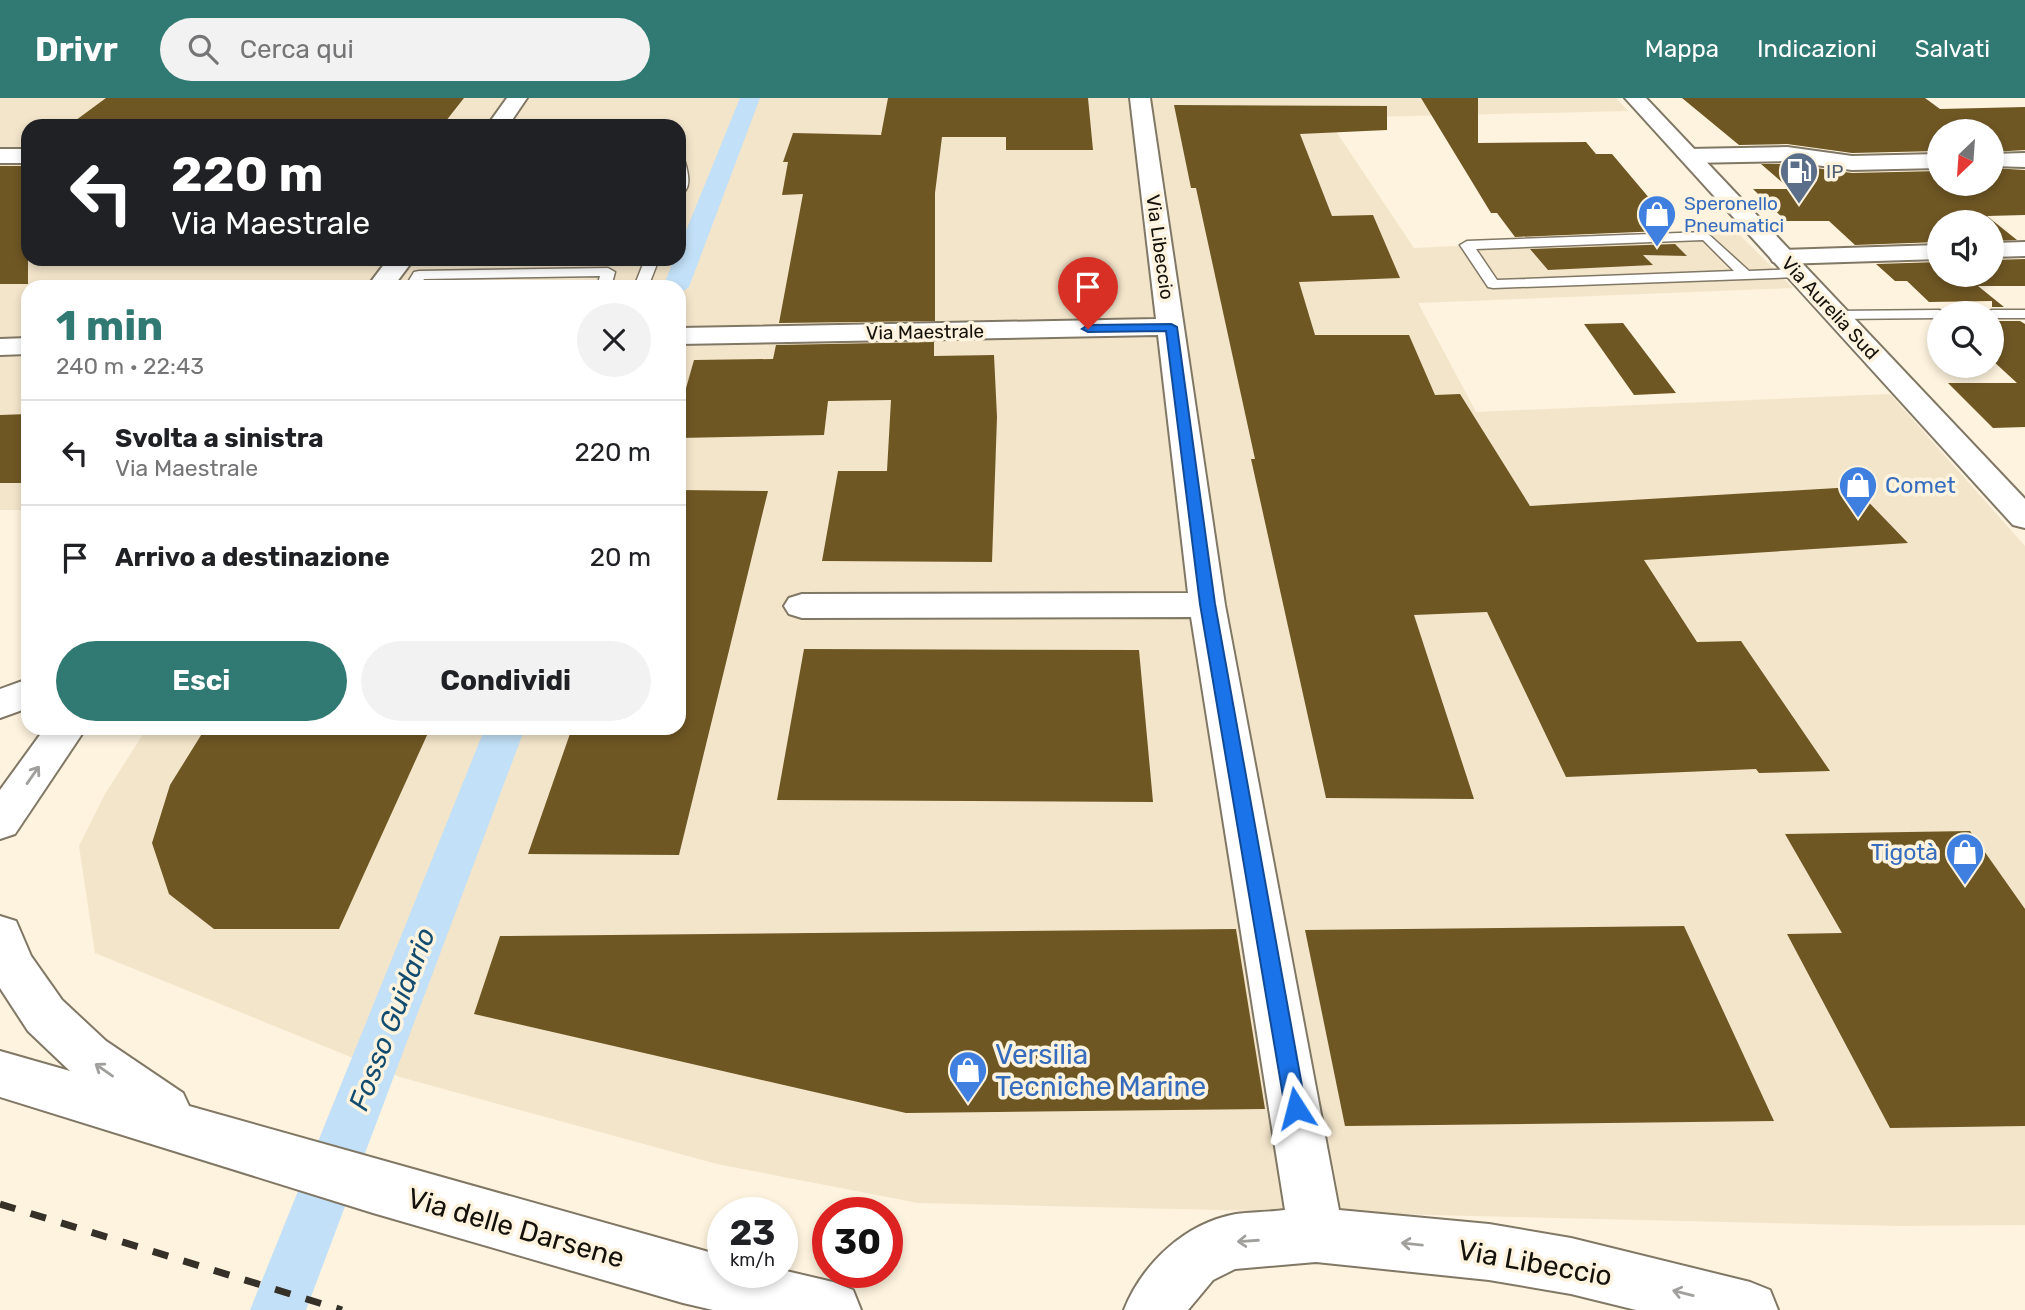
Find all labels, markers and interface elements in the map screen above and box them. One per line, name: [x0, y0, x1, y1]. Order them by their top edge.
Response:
search box: [160, 18, 650, 81]
text: Drivr: [35, 30, 118, 69]
icon: search: [184, 30, 222, 68]
text: Cerca qui: [240, 34, 354, 65]
text: Mappa: [1645, 35, 1719, 63]
text: Indicazioni: [1757, 35, 1877, 63]
text: Salvati: [1915, 35, 1990, 63]
north arrow: [1927, 119, 2004, 196]
map controls: [1927, 119, 2004, 378]
text: 220 m: [171, 145, 323, 203]
icon: left: [56, 147, 147, 238]
fuel station icon: IP: [1778, 150, 1820, 205]
place label: IP: [1826, 160, 1843, 183]
place label: Speronello Pneumatici: [1684, 192, 1784, 237]
street label: Via Libeccio: [1141, 193, 1179, 301]
shop icon: Speronello Pneumatici: [1636, 193, 1678, 248]
text: Via Maestrale: [171, 204, 370, 242]
button: sound: [1927, 210, 2004, 287]
street label: Via Aurelia Sud: [1776, 252, 1884, 364]
pin: [1058, 257, 1118, 329]
icon: arrive: [1069, 268, 1107, 306]
text: 1 min: [56, 301, 163, 351]
button: search: [1927, 301, 2004, 378]
button: close: [577, 303, 651, 377]
street label: Via Maestrale: [866, 319, 984, 345]
text: 240 m · 22:43: [56, 352, 204, 380]
text: Svolta a sinistra: [115, 423, 324, 454]
icon: left: [56, 434, 94, 472]
text: 220 m: [574, 437, 651, 468]
text: Via Maestrale: [115, 454, 258, 482]
shop icon: Comet: [1837, 464, 1879, 519]
place label: Comet: [1885, 471, 1956, 499]
icon: arrive: [56, 539, 94, 577]
text: Arrivo a destinazione: [115, 542, 390, 573]
text: 20 m: [590, 542, 651, 573]
button: Esci: [56, 641, 347, 721]
button: Condividi: [361, 641, 651, 721]
one-way arrow: [26, 766, 40, 785]
shop icon: Tigotà: [1944, 831, 1986, 886]
place label: Tigotà: [1871, 838, 1938, 866]
water label: Fosso Guidario: [342, 923, 442, 1115]
place label: Versilia Tecniche Marine: [995, 1038, 1206, 1103]
shop icon: Versilia Tecniche Marine: [947, 1049, 989, 1104]
one-way arrow: [95, 1063, 114, 1077]
position arrow: [1259, 1071, 1333, 1145]
street label: Via delle Darsene: [404, 1181, 628, 1275]
speed limit sign: 30: [812, 1197, 903, 1288]
text: 23: [730, 1212, 775, 1254]
street label: Via Libeccio: [1455, 1233, 1615, 1293]
one-way arrow: [1237, 1235, 1260, 1248]
one-way arrow: [1401, 1237, 1424, 1250]
text: km/h: [730, 1249, 775, 1271]
one-way arrow: [1673, 1286, 1695, 1299]

